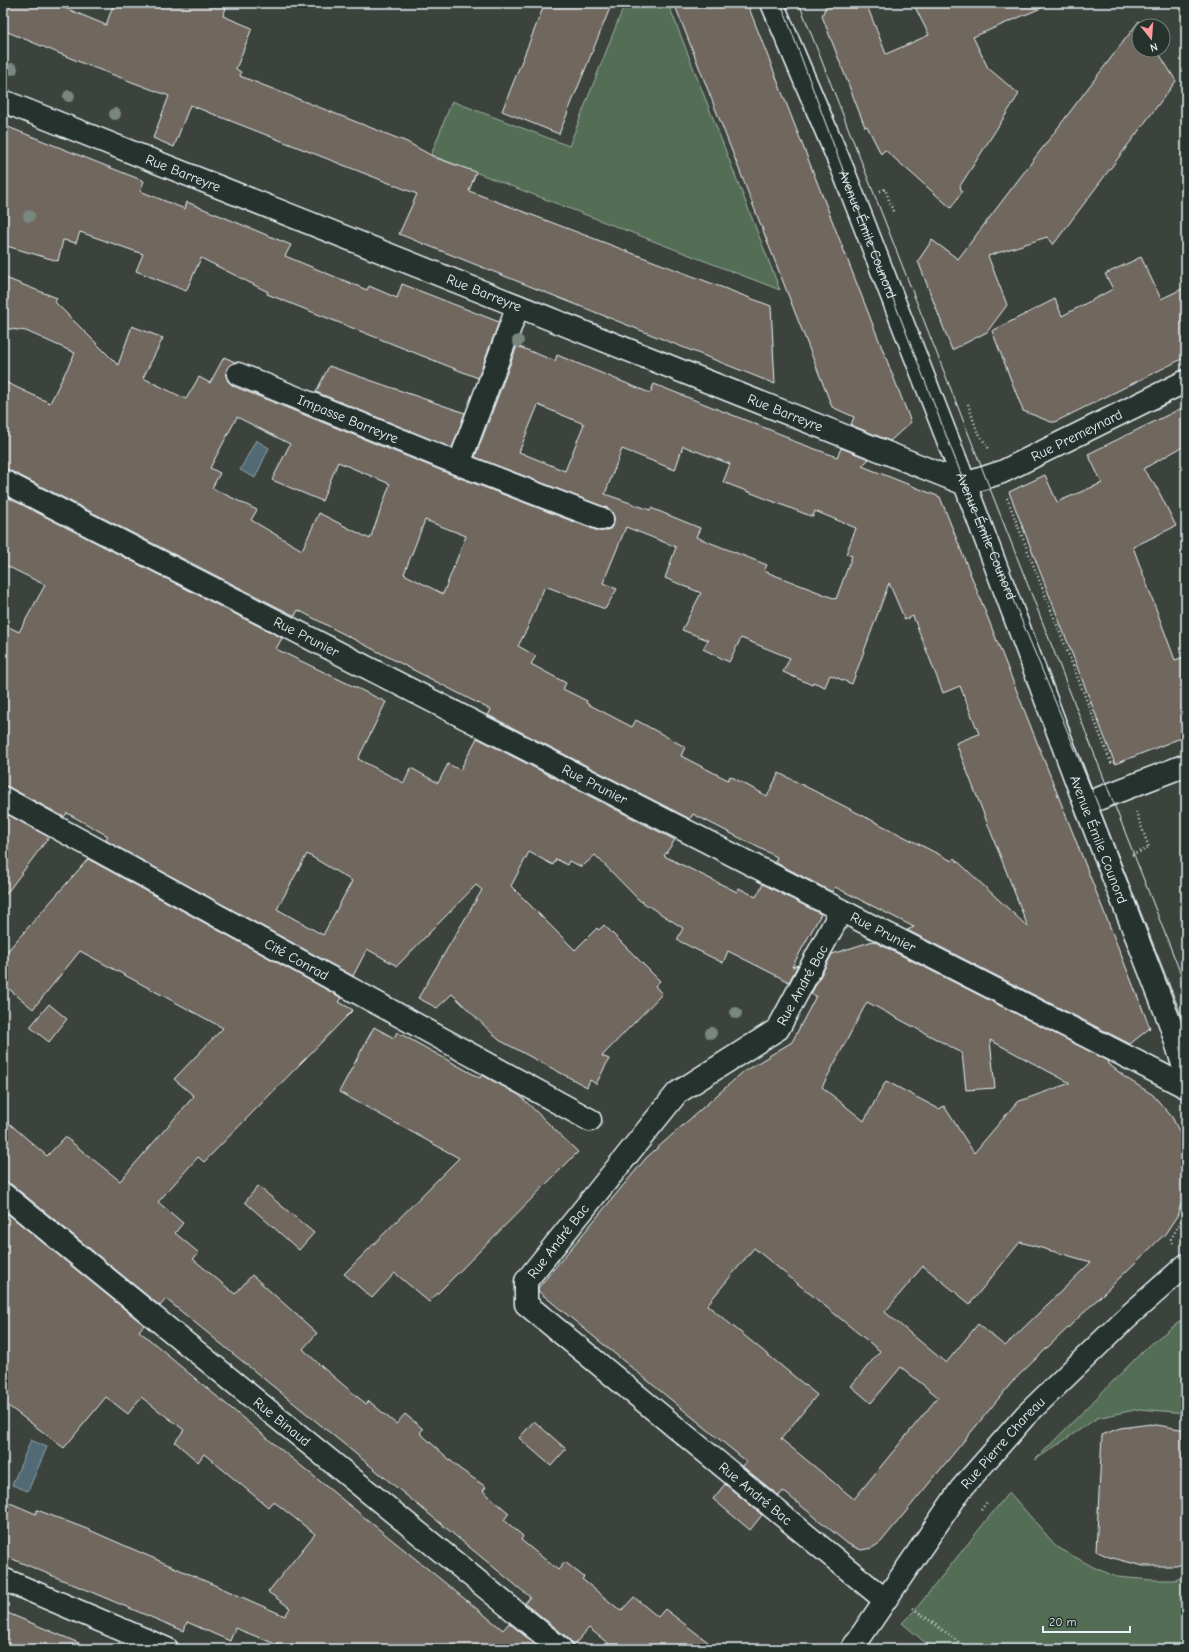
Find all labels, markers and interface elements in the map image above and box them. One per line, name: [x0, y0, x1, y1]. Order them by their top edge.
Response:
north arrow: [1131, 18, 1171, 58]
text: N: [1148, 40, 1159, 54]
street label: Rue Barreyre: [143, 151, 223, 196]
street label: Avenue Émile Counord: [835, 168, 900, 301]
street label: Rue Barreyre: [444, 270, 524, 316]
street label: Rue Barreyre: [745, 390, 825, 436]
street label: Impasse Barreyre: [295, 391, 401, 447]
street label: Rue Premeynard: [1028, 406, 1125, 465]
street label: Avenue Émile Counord: [952, 470, 1020, 602]
street label: Rue Prunier: [271, 613, 342, 661]
street label: Rue Prunier: [559, 761, 631, 809]
street label: Avenue Émile Counord: [1066, 773, 1131, 906]
street label: Rue Prunier: [847, 909, 919, 956]
street label: Cité Conrad: [261, 935, 332, 984]
street label: Rue André Bac: [773, 942, 832, 1029]
street label: Rue André Bac: [524, 1200, 593, 1282]
street label: Rue Pierre Chareau: [957, 1393, 1049, 1492]
street label: Rue Binaud: [250, 1394, 314, 1450]
street label: Rue André Bac: [715, 1458, 796, 1529]
scale bar: [1043, 1608, 1130, 1634]
text: 20 m: [1049, 1615, 1077, 1629]

